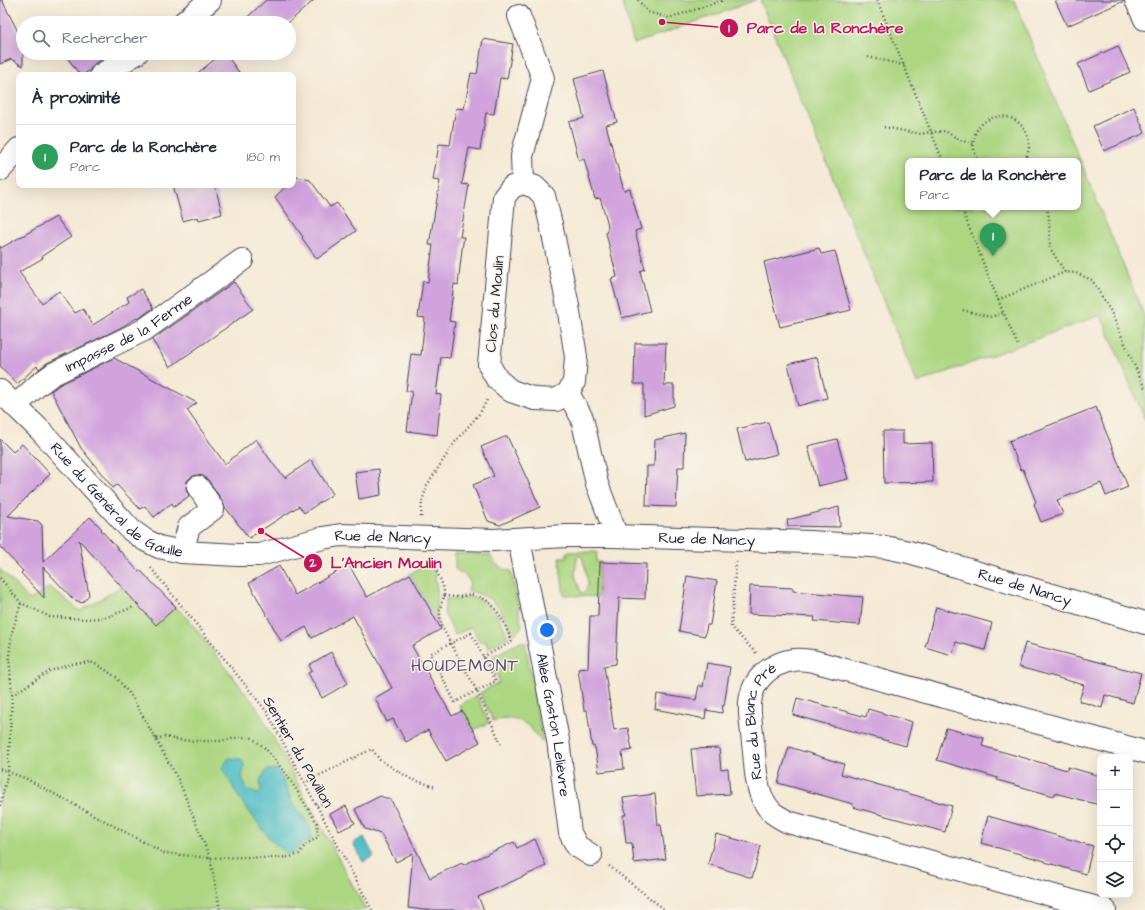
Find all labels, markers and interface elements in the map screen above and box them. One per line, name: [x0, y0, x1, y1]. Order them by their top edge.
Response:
callout: Parc de la Ronchère: [719, 14, 912, 42]
search box: [16, 16, 296, 60]
text: Parc de la Ronchère: [747, 17, 904, 39]
text: 1: [728, 20, 730, 37]
icon: search: [30, 27, 52, 49]
text: Rechercher: [62, 28, 147, 49]
text: À proximité: [32, 86, 121, 110]
text: Parc de la Ronchère: [70, 137, 217, 158]
text: 1: [44, 148, 46, 166]
text: 180 m: [246, 148, 280, 166]
text: Parc: [70, 158, 100, 176]
popup: [905, 158, 1081, 210]
text: Parc de la Ronchère: [920, 165, 1066, 186]
text: Parc: [920, 186, 950, 204]
pin: 1: [980, 223, 1006, 256]
street label: Clos du Moulin: [480, 254, 510, 353]
street label: Impasse de la Ferme: [61, 288, 196, 377]
street label: Rue du Général de Gaulle: [46, 438, 185, 562]
street label: Rue de Nancy: [333, 524, 432, 549]
street label: Rue de Nancy: [658, 527, 755, 552]
callout: L'Ancien Moulin: [303, 549, 450, 577]
text: L'Ancien Moulin: [331, 552, 441, 574]
text: 2: [309, 555, 317, 572]
street label: Rue de Nancy: [976, 563, 1074, 612]
your location: [537, 620, 557, 640]
street label: Allée Gaston Lelièvre: [531, 651, 576, 798]
district label: HOUDEMONT: [411, 654, 519, 678]
street label: Rue du Blanc Pré: [739, 657, 780, 781]
street label: Sentier du Pavillon: [258, 693, 339, 812]
map controls: [1097, 754, 1133, 898]
button: +: [1097, 754, 1133, 790]
button: −: [1097, 790, 1133, 826]
button: locate: [1097, 826, 1133, 862]
button: layers: [1097, 862, 1133, 898]

